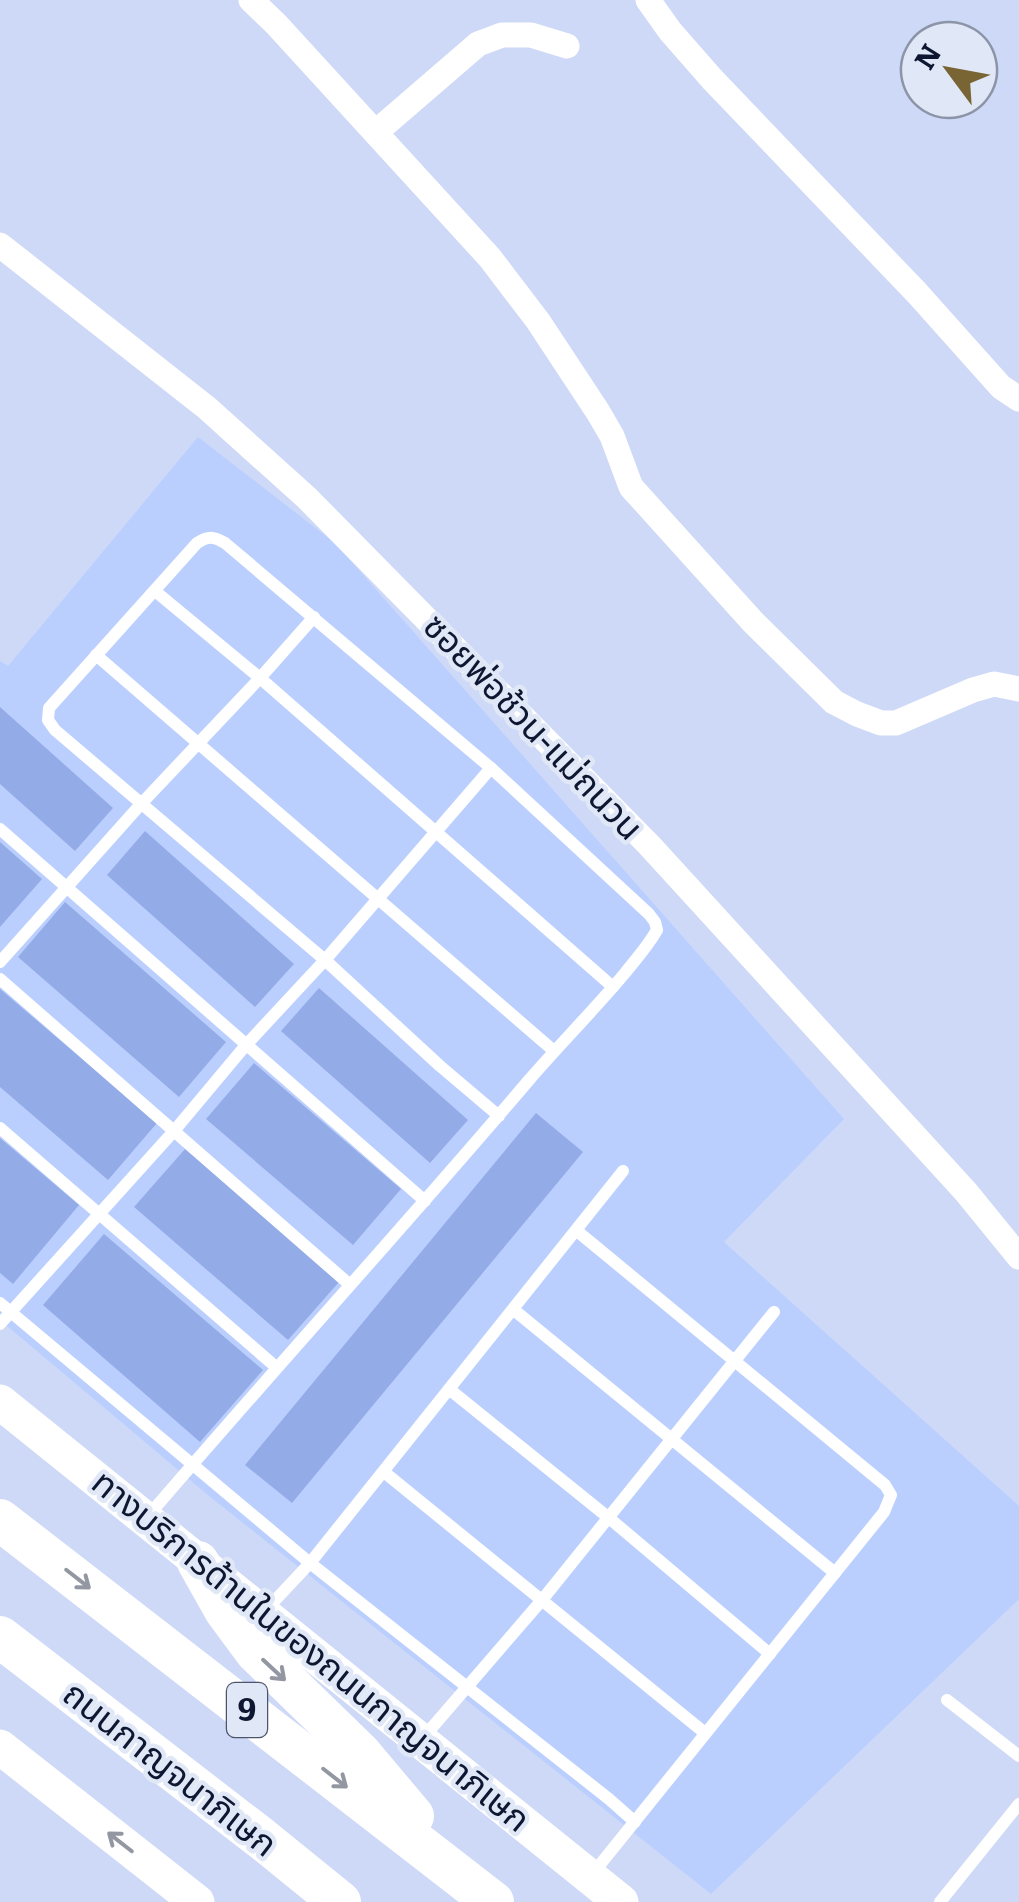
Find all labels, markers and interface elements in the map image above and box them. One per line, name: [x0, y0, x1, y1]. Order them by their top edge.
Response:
north arrow: [899, 20, 999, 120]
text: N: [902, 35, 950, 77]
street label: ซอยพ่อช้วน-แม่ถนวน: [413, 600, 657, 850]
street label: ทางบริการด้านในของถนนกาญจนาภิเษก: [84, 1461, 538, 1841]
one-way arrow: [64, 1568, 90, 1590]
one-way arrow: [262, 1658, 286, 1682]
street label: ถนนกาญจนาภิเษก: [55, 1672, 285, 1866]
road number: 9: [227, 1683, 267, 1737]
one-way arrow: [321, 1766, 347, 1788]
one-way arrow: [108, 1831, 134, 1853]

